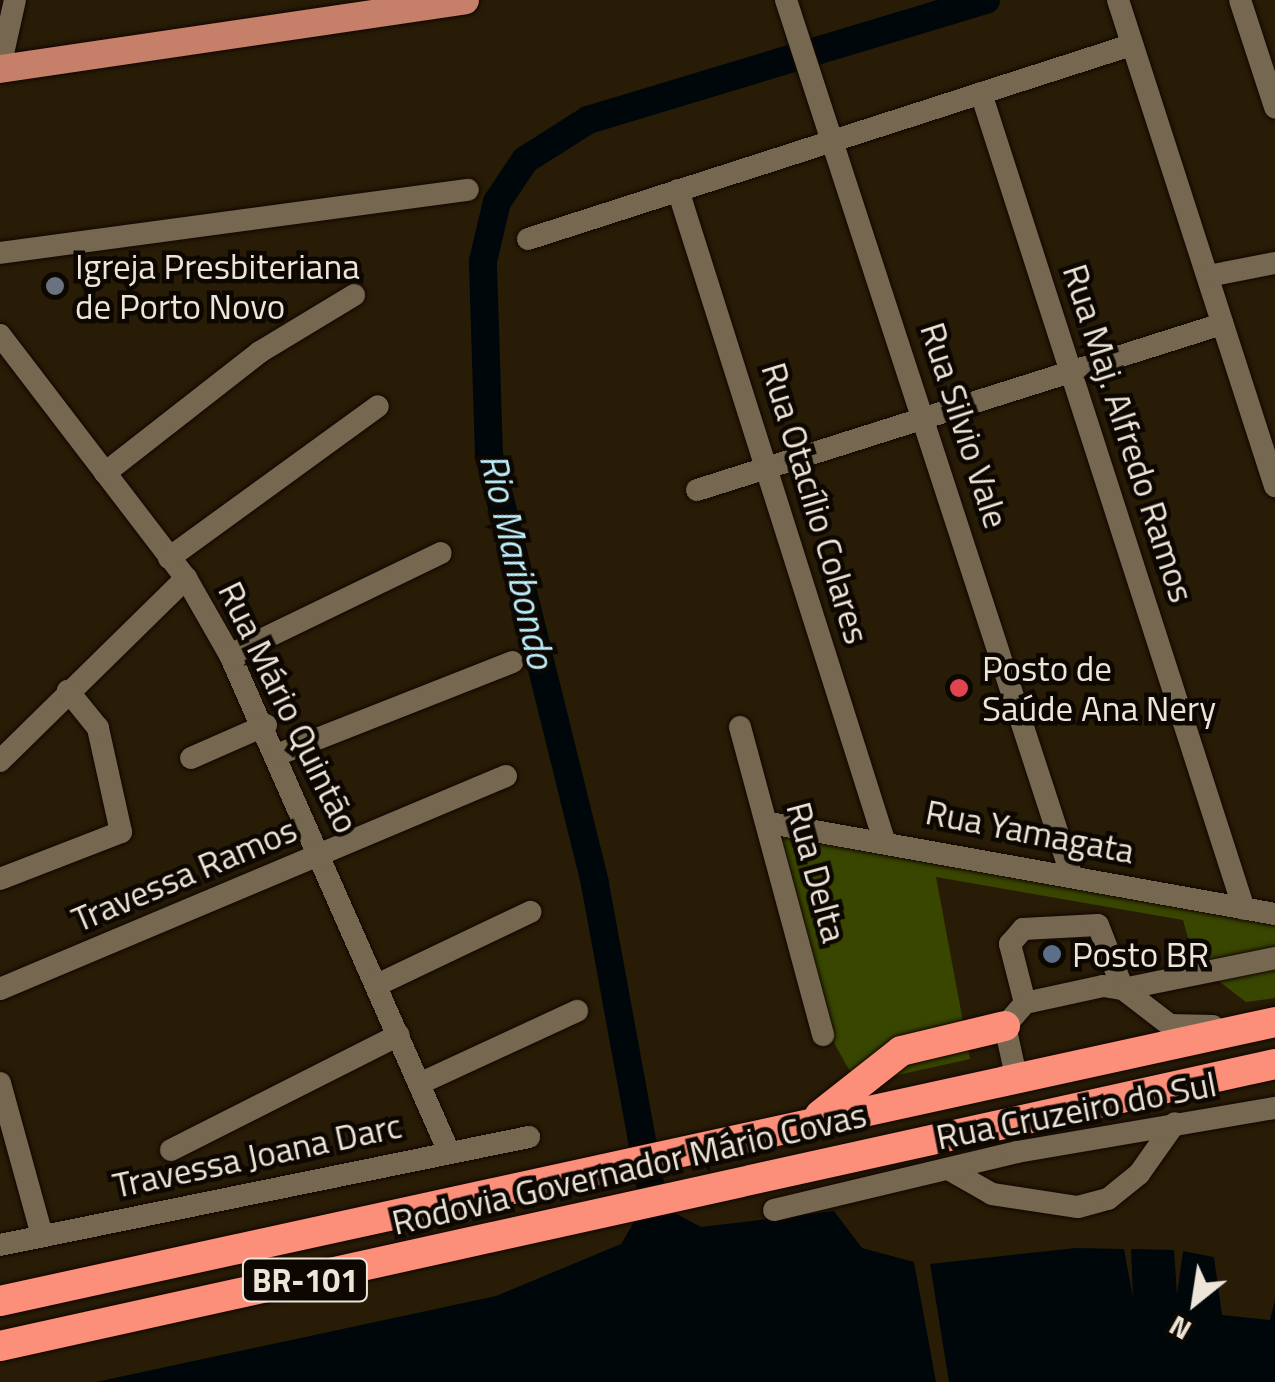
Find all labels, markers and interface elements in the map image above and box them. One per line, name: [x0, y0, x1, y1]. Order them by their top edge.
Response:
place label: Igreja Presbiteriana de Porto Novo: [75, 245, 360, 327]
street label: Rua Maj. Alfredo Ramos: [1055, 259, 1203, 607]
marker: Igreja Presbiteriana de Porto Novo: [44, 275, 66, 297]
street label: Rua Silvio Vale: [912, 317, 1018, 533]
street label: Rua Otacílio Colares: [753, 357, 879, 649]
water label: Rio Maribondo: [470, 449, 564, 673]
street label: Rua Mário Quintão: [210, 574, 368, 840]
place label: Posto de Saúde Ana Nery: [982, 647, 1216, 729]
marker: Posto de Saúde Ana Nery: [946, 675, 972, 701]
street label: Rua Yamagata: [922, 790, 1138, 872]
street label: Rua Delta: [778, 797, 856, 947]
street label: Travessa Ramos: [65, 808, 303, 940]
place label: Posto BR: [1072, 933, 1209, 975]
marker: Posto BR: [1041, 943, 1063, 965]
street label: Rua Cruzeiro do Sul: [932, 1062, 1220, 1158]
street label: Rodovia Governador Mário Covas: [388, 1093, 870, 1243]
street label: Travessa Joana Darc: [109, 1104, 405, 1206]
north arrow: [1145, 1252, 1245, 1352]
road number: BR-101: [240, 1253, 370, 1307]
text: N: [1161, 1305, 1199, 1352]

